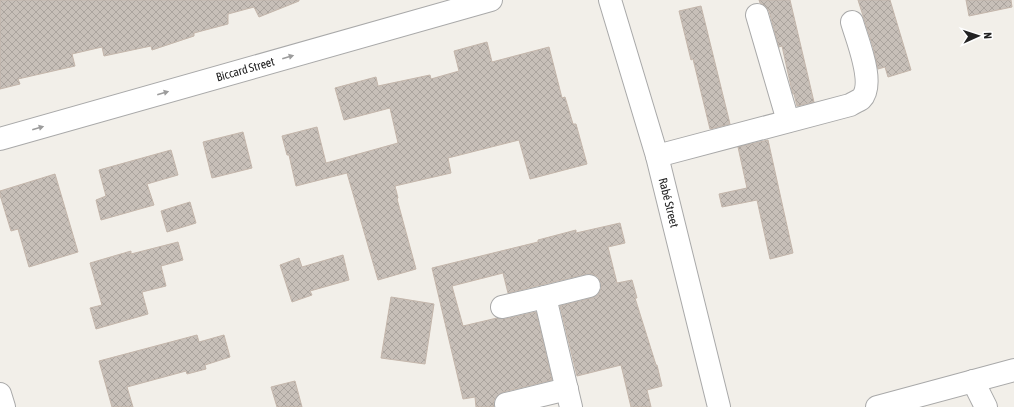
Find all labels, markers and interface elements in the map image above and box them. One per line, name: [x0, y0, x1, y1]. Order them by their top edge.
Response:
north arrow: [958, 16, 998, 56]
text: N: [982, 32, 994, 39]
street label: Biccard Street: [214, 54, 277, 84]
one-way arrow: [282, 54, 294, 60]
one-way arrow: [157, 90, 169, 96]
one-way arrow: [32, 125, 44, 131]
street label: Rabé Street: [656, 176, 682, 230]

